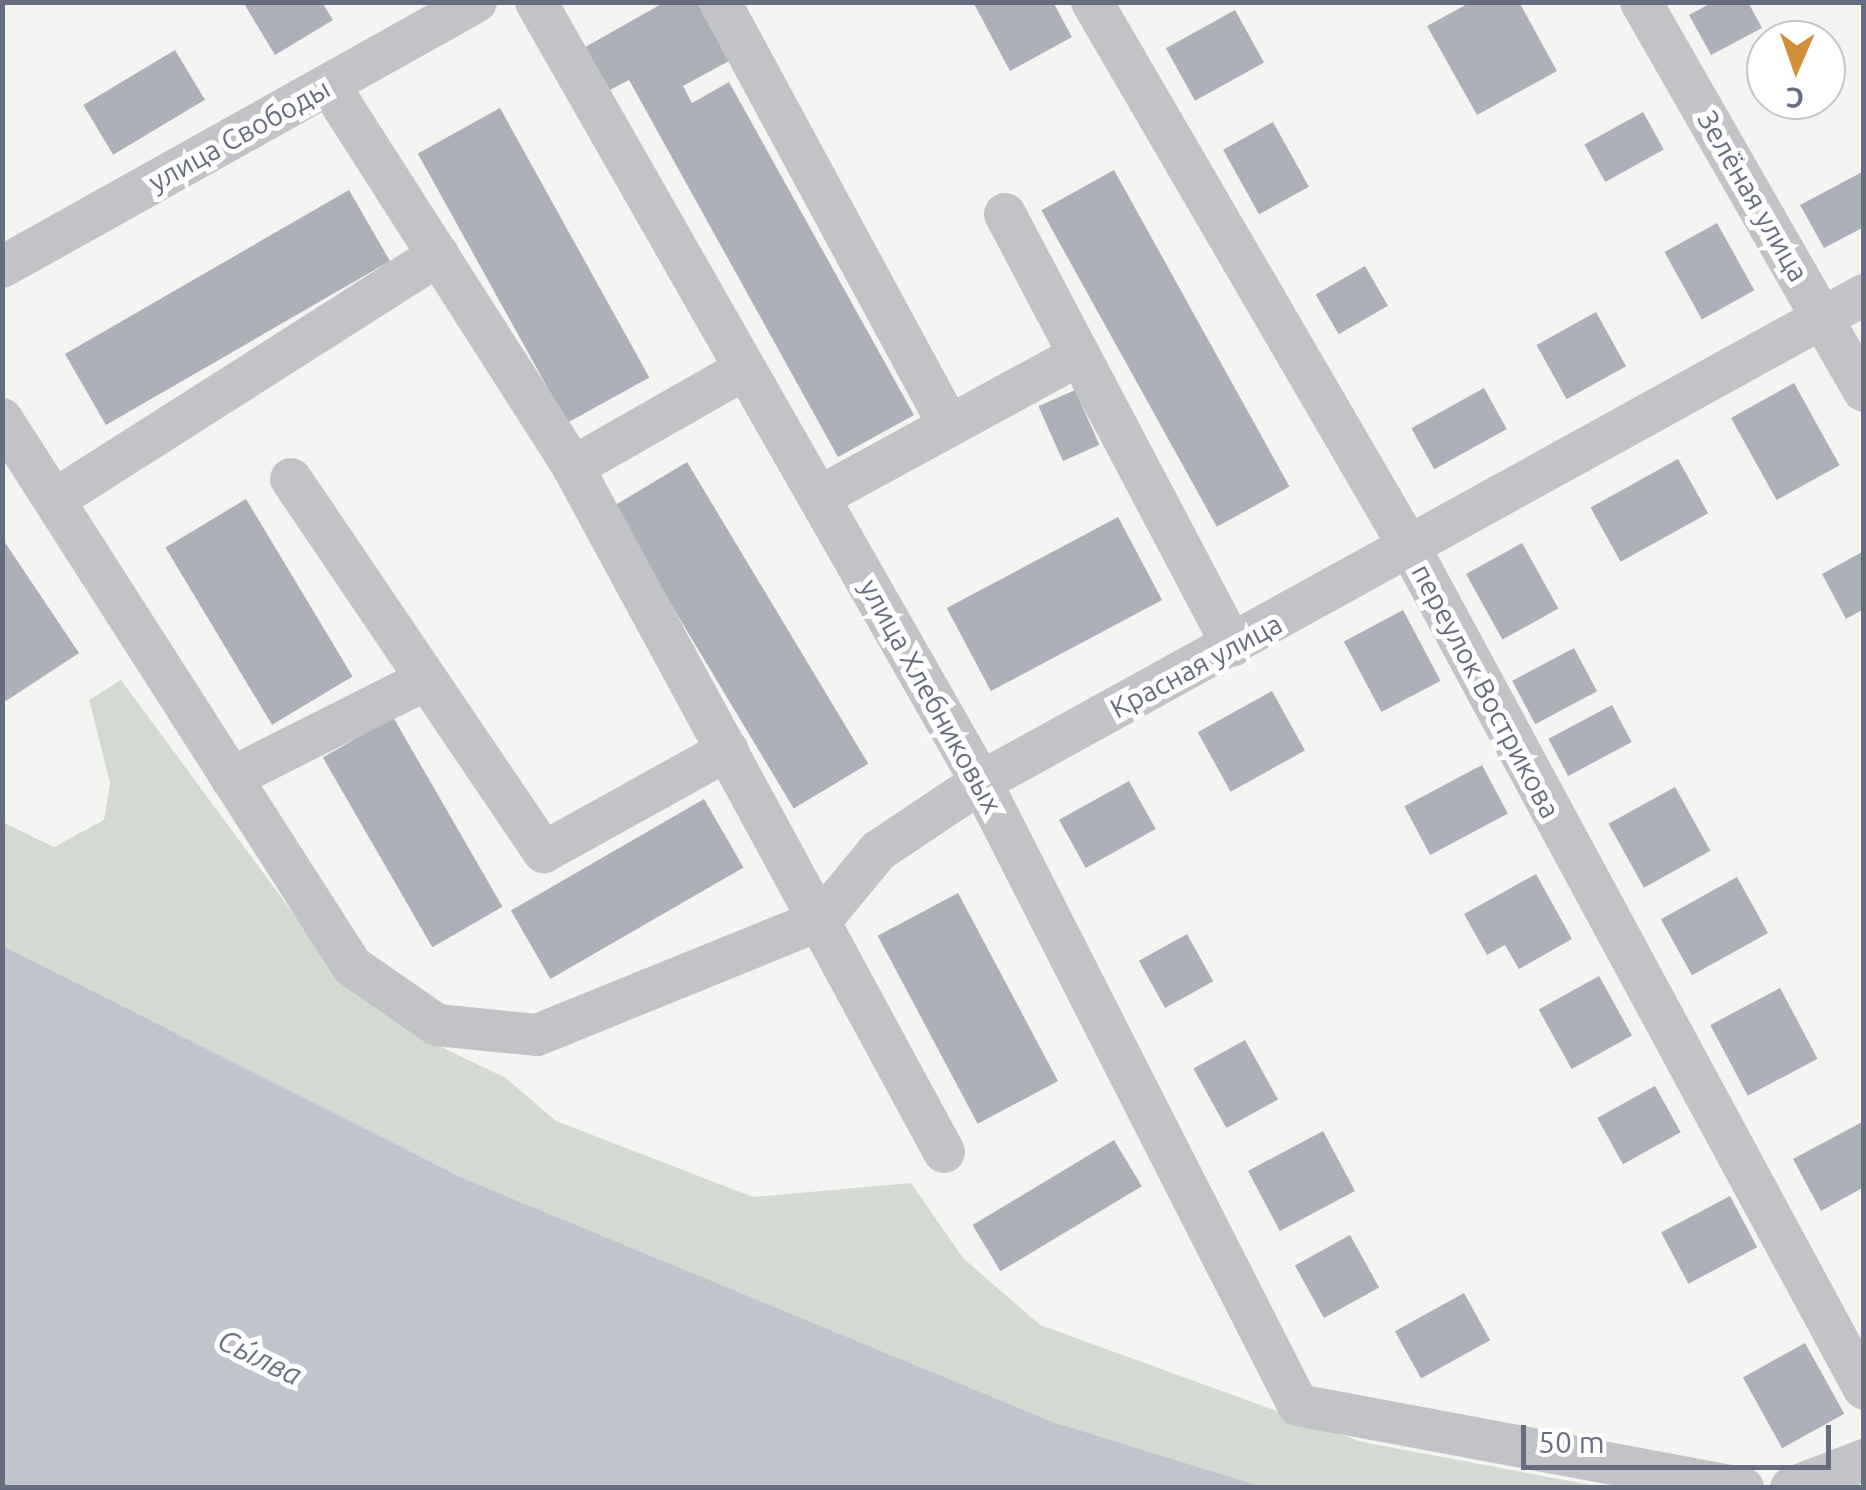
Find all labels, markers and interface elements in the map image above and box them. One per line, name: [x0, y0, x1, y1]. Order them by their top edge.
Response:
north arrow: [1746, 20, 1846, 120]
street label: улица Свободы: [142, 71, 336, 199]
text: С: [1786, 83, 1804, 114]
street label: Зелёная улица: [1690, 105, 1816, 287]
street label: переулок Вострикова: [1405, 558, 1567, 824]
street label: улица Хлебниковых: [853, 573, 1009, 819]
street label: Красная улица: [1104, 607, 1288, 725]
water label: Сы́лва: [212, 1321, 308, 1393]
scale bar: [1526, 1405, 1836, 1467]
text: 50 m: [1538, 1425, 1605, 1459]

